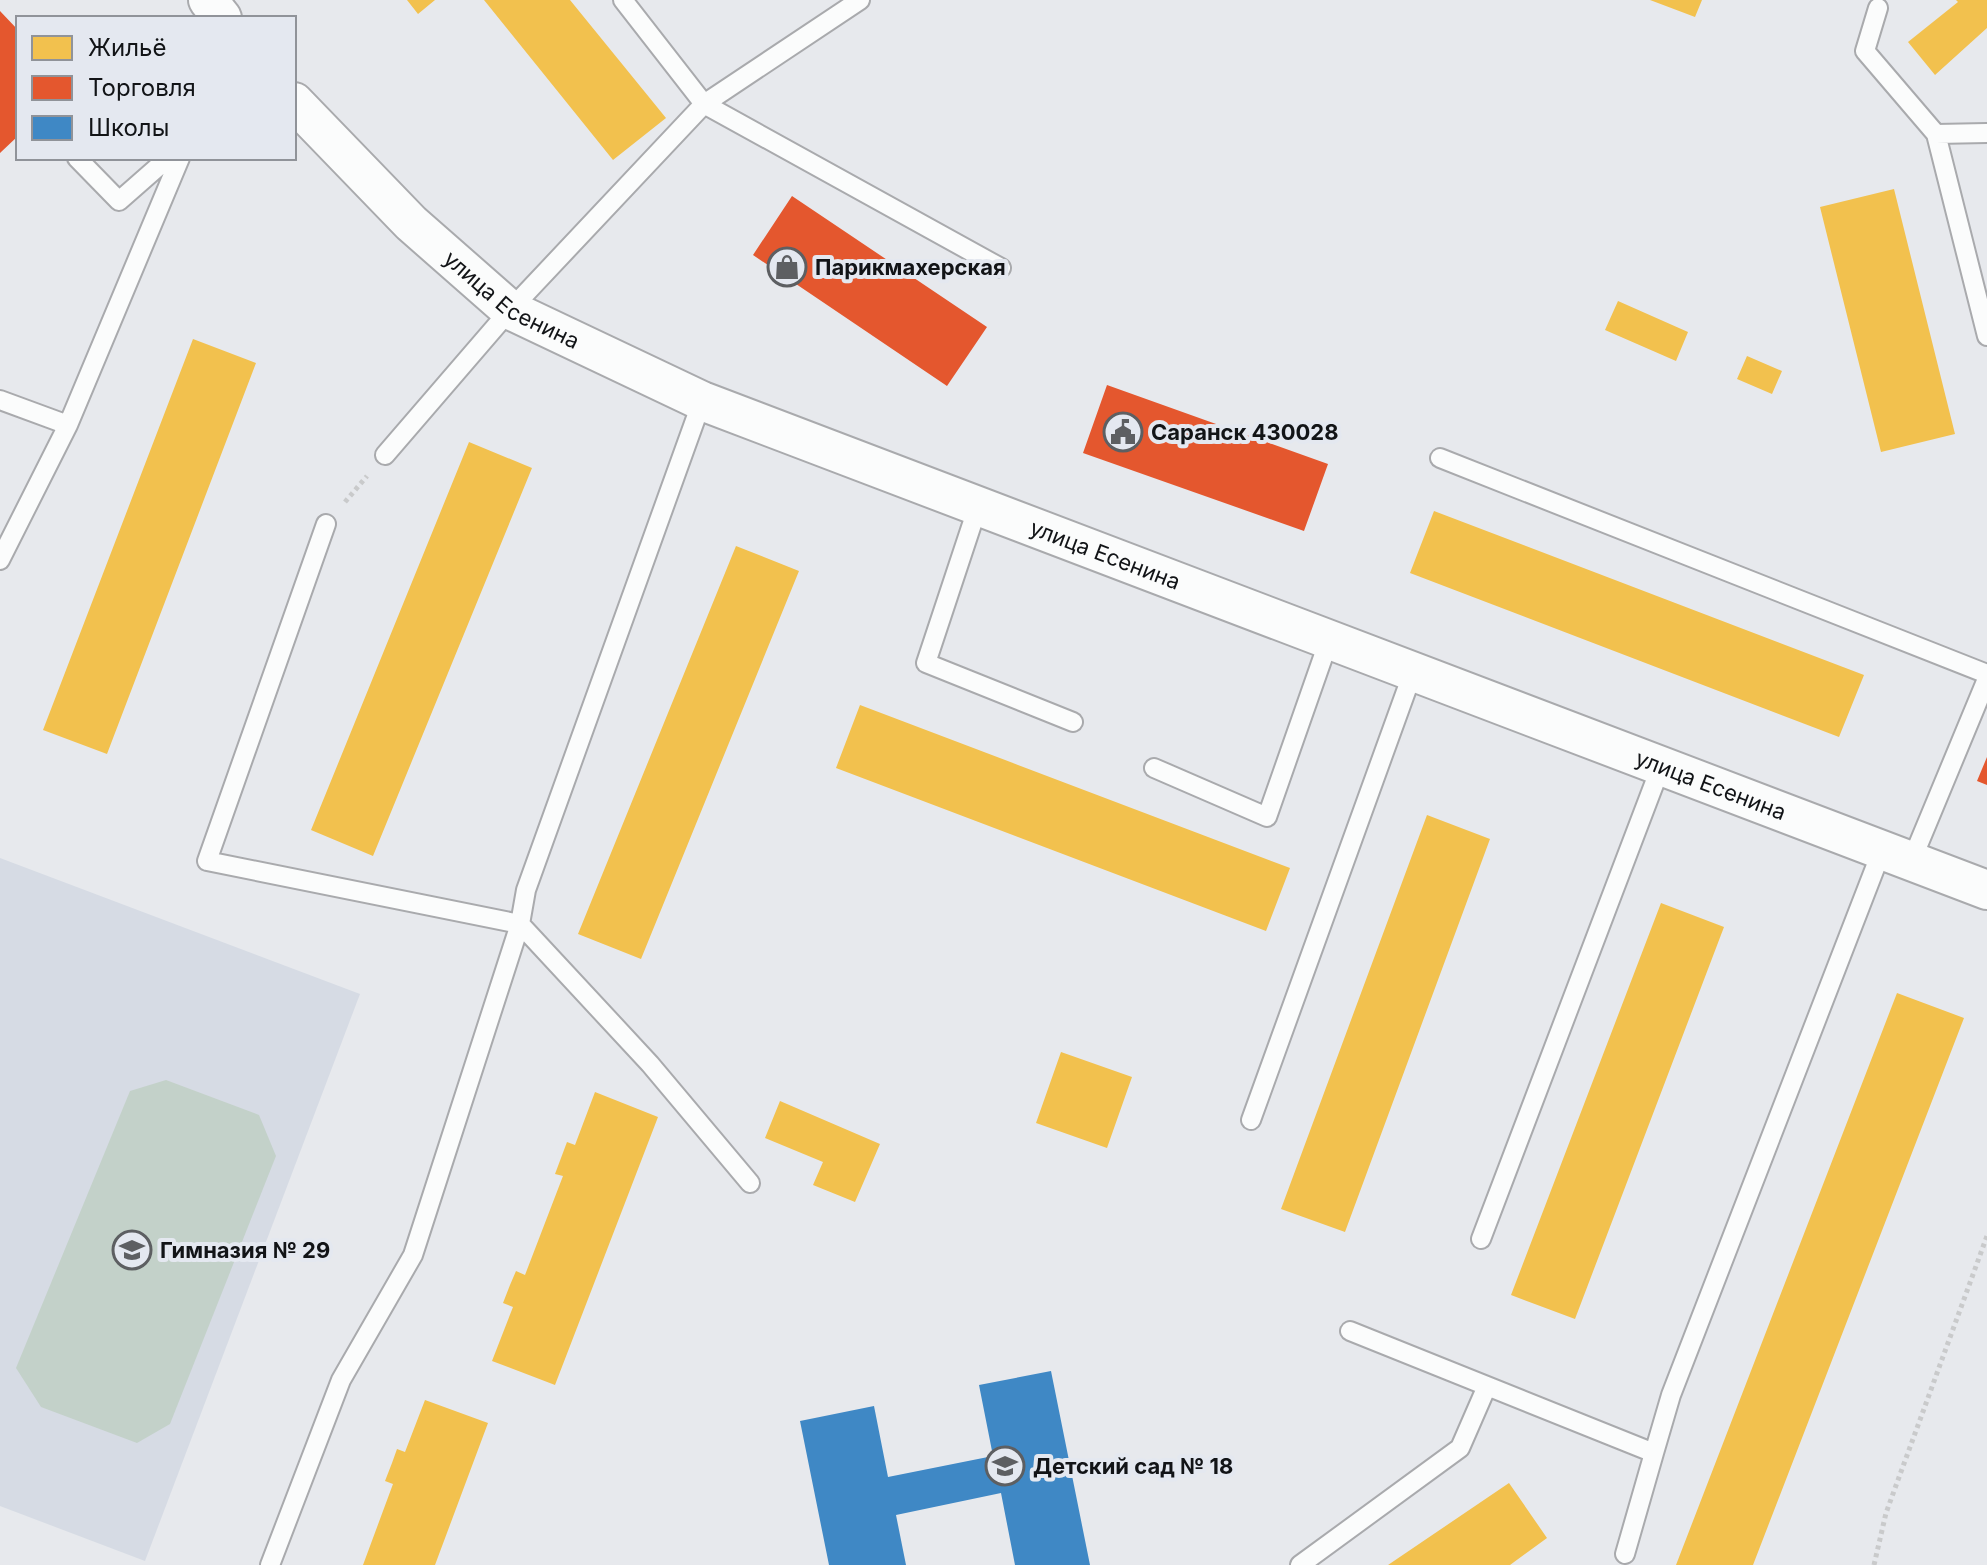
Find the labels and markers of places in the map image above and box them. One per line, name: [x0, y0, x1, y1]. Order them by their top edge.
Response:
shop icon: Парикмахерская: [766, 246, 808, 288]
place label: Парикмахерская: [815, 254, 1006, 280]
public building icon: Саранск 430028: [1102, 411, 1144, 453]
place label: Саранск 430028: [1151, 419, 1339, 445]
school or university icon: Гимназия № 29: [111, 1229, 153, 1271]
place label: Гимназия № 29: [160, 1237, 330, 1263]
school or university icon: Детский сад № 18: [984, 1445, 1026, 1487]
place label: Детский сад № 18: [1033, 1453, 1233, 1479]

